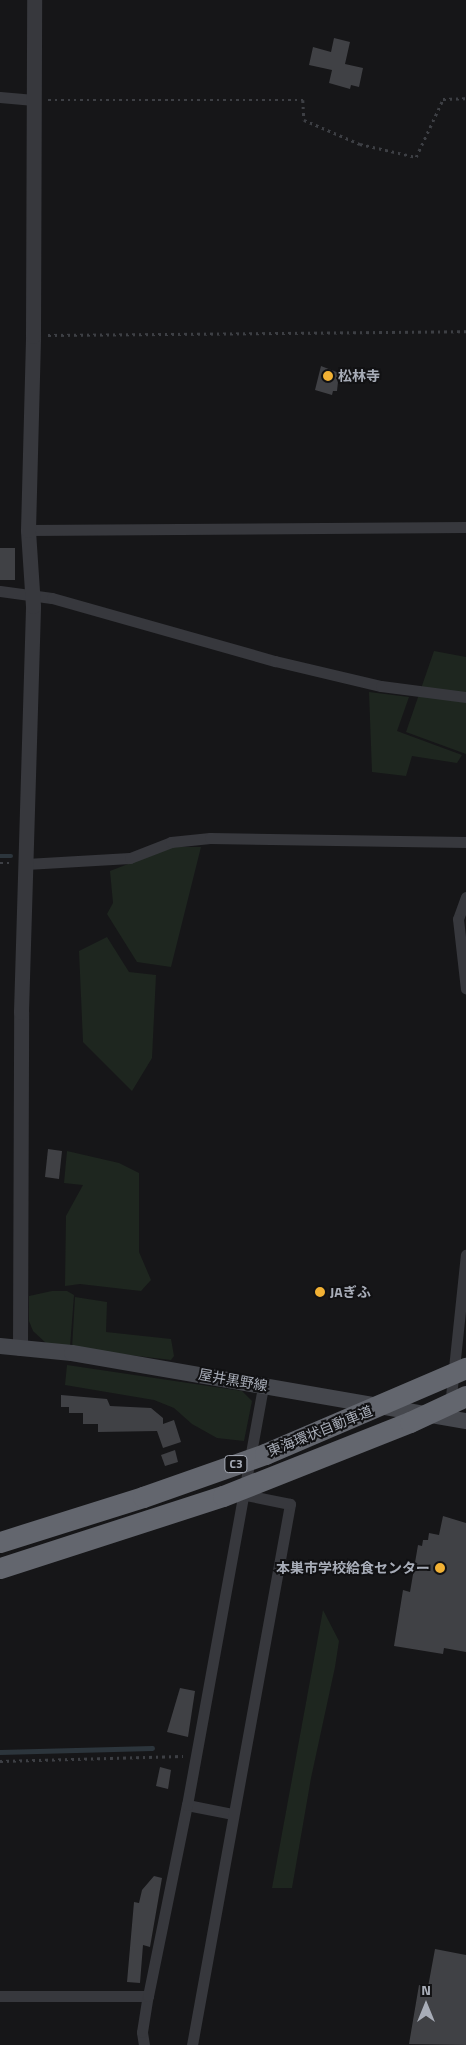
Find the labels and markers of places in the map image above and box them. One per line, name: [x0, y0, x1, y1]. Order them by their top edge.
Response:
place label: 松林寺: [338, 368, 380, 384]
marker: 松林寺: [322, 370, 334, 382]
place label: JAぎふ: [330, 1284, 371, 1300]
marker: JAぎふ: [314, 1286, 326, 1298]
place label: 本巣市学校給食センター: [276, 1560, 430, 1576]
marker: 本巣市学校給食センター: [434, 1562, 446, 1574]

